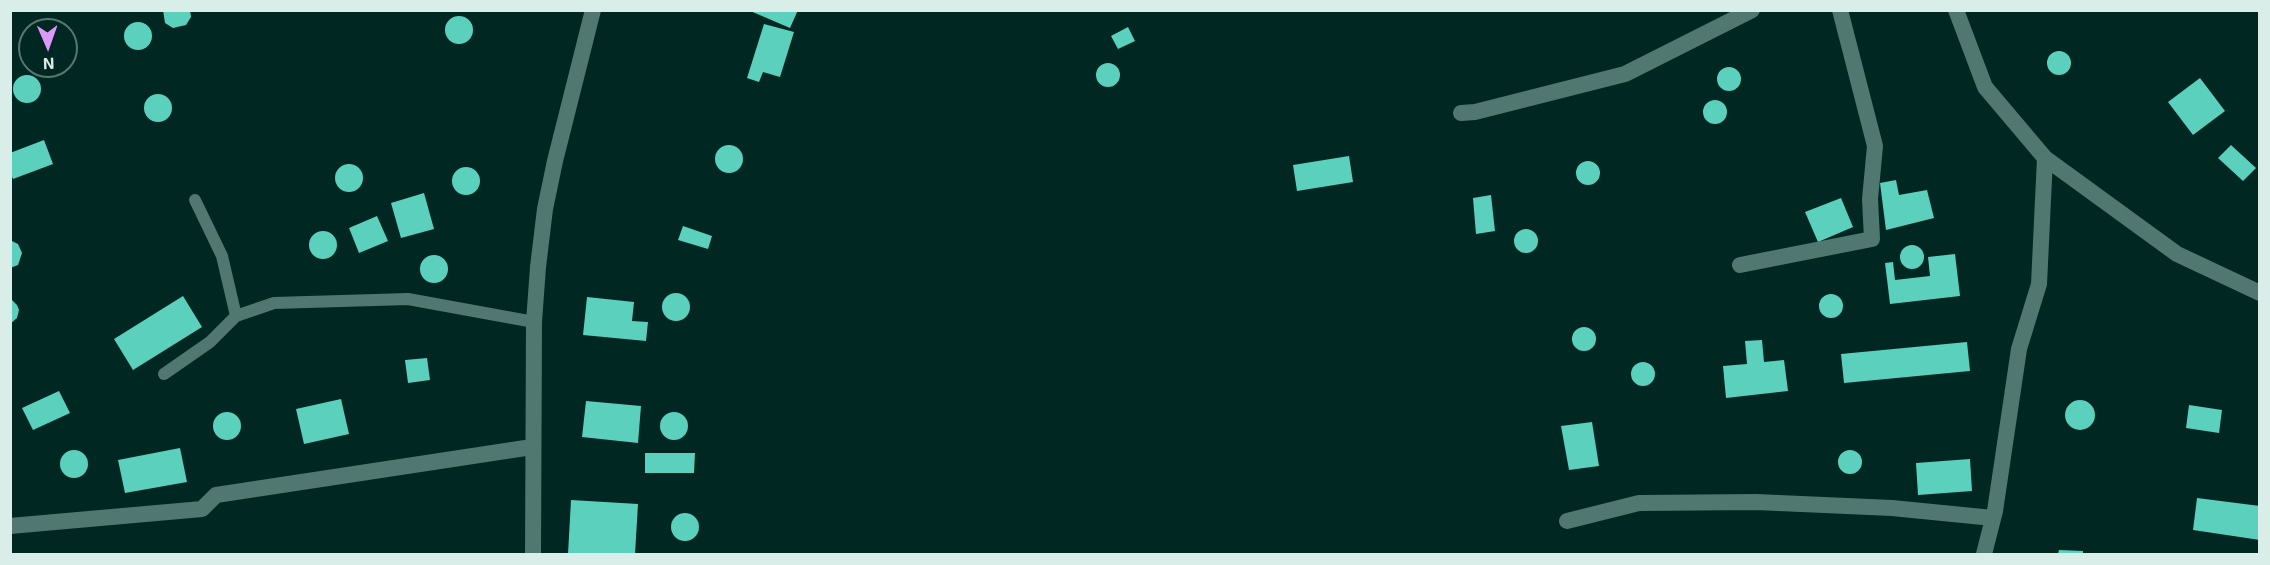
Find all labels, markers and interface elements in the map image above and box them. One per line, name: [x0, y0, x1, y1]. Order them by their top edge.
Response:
north arrow: [18, 18, 78, 78]
text: N: [42, 55, 55, 74]

